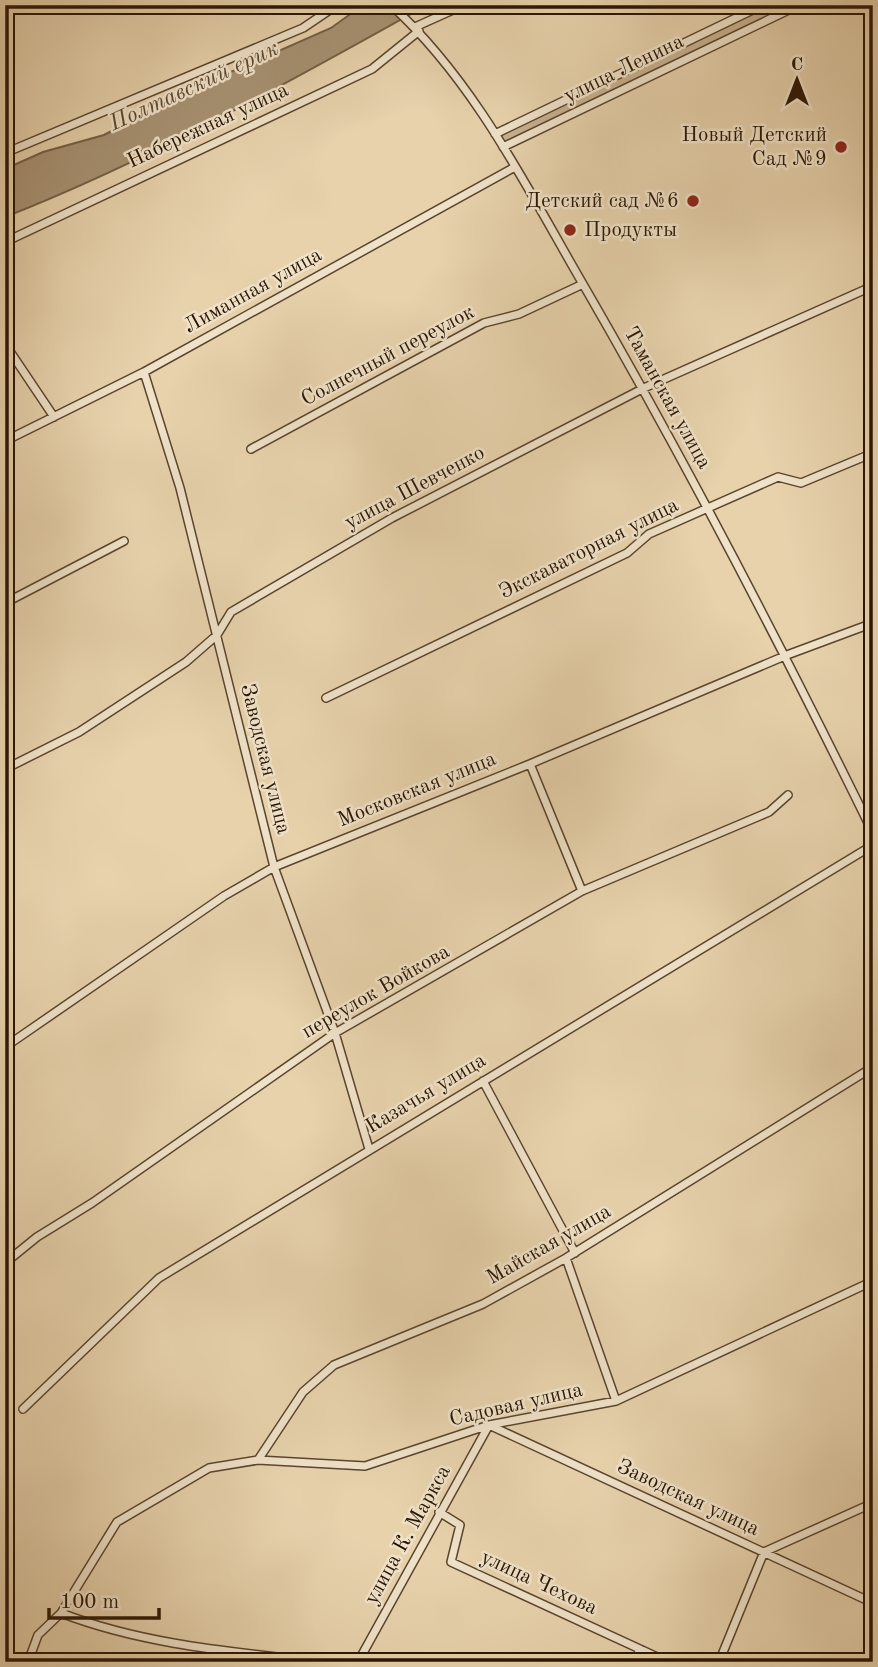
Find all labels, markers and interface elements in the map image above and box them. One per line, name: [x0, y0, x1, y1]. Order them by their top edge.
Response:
street label: улица Ленина: [561, 31, 687, 107]
water label: Полтавский ерик: [105, 37, 283, 137]
north arrow: [762, 46, 832, 116]
text: С: [791, 56, 803, 75]
street label: Набережная улица: [124, 80, 292, 172]
place label: Новый Детский Сад №9: [682, 125, 827, 170]
marker: Новый Детский Сад №9: [833, 139, 849, 155]
place label: Детский сад №6: [525, 191, 679, 212]
marker: Детский сад №6: [685, 193, 701, 209]
place label: Продукты: [584, 220, 677, 241]
marker: Продукты: [562, 222, 578, 238]
street label: Лиманная улица: [181, 244, 325, 338]
street label: Солнечный переулок: [298, 301, 478, 410]
street label: Таманская улица: [619, 323, 715, 473]
street label: улица Шевченко: [342, 442, 488, 534]
street label: Экскаваторная улица: [496, 495, 682, 603]
street label: Заводская улица: [236, 682, 294, 836]
street label: Московская улица: [335, 749, 499, 831]
street label: переулок Войкова: [299, 941, 453, 1043]
street label: Казачья улица: [362, 1050, 490, 1138]
street label: Майская улица: [483, 1201, 615, 1289]
street label: Садовая улица: [447, 1379, 585, 1431]
street label: Заводская улица: [614, 1456, 762, 1540]
street label: улица К. Маркса: [361, 1462, 455, 1608]
street label: улица Чехова: [478, 1547, 600, 1619]
scale bar: [49, 1576, 159, 1620]
text: 100 m: [60, 1592, 119, 1613]

